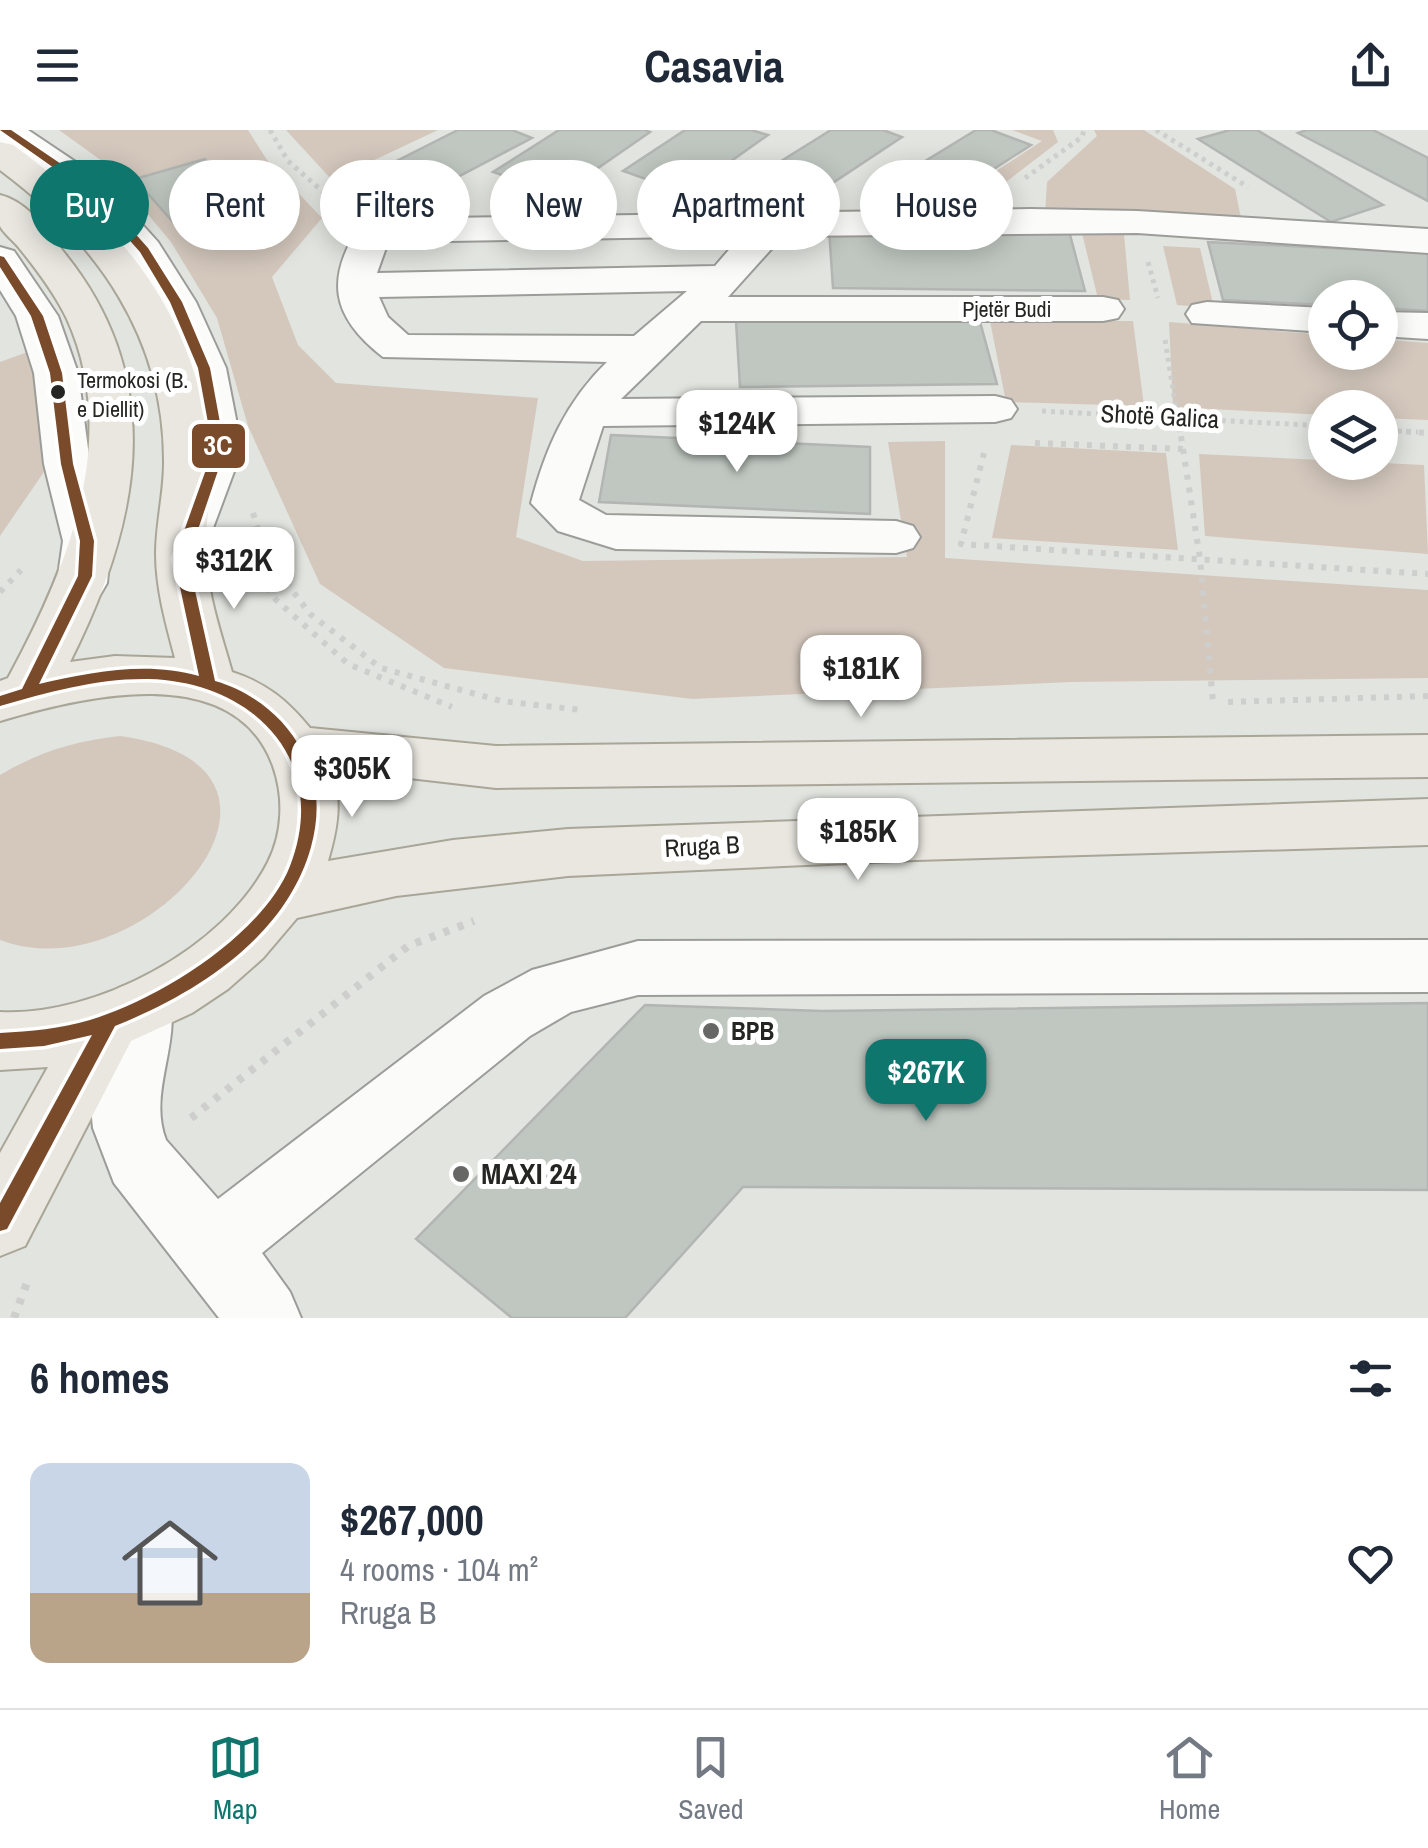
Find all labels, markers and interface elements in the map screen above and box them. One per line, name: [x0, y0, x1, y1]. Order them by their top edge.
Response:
text: Casavia: [644, 35, 784, 96]
icon: menu: [30, 38, 85, 93]
icon: share: [1343, 38, 1398, 93]
chip: Buy: [30, 160, 149, 250]
chip: Rent: [169, 160, 300, 250]
chip: Filters: [320, 160, 470, 250]
chip: New: [490, 160, 617, 250]
chip: Apartment: [637, 160, 840, 250]
chip: House: [860, 160, 1013, 250]
map controls: [1308, 280, 1398, 480]
button: locate: [1308, 280, 1398, 370]
street label: Pjetër Budi: [962, 294, 1052, 324]
place label: Termokosi (B. e Diellit): [77, 365, 188, 424]
marker: Termokosi (B. e Diellit): [48, 382, 68, 402]
pin: $124K: [667, 390, 807, 475]
button: layers: [1308, 390, 1398, 480]
street label: Shotë Galica: [1100, 396, 1221, 436]
text: $124K: [698, 401, 776, 444]
line badge: 3C: [190, 422, 247, 470]
text: 3C: [203, 426, 233, 464]
pin: $312K: [164, 527, 304, 612]
text: $312K: [195, 538, 273, 581]
pin: $181K: [791, 635, 931, 720]
text: $181K: [822, 646, 900, 689]
pin: $305K: [282, 735, 422, 820]
text: $305K: [313, 746, 391, 789]
pin: $185K: [788, 798, 928, 883]
text: $185K: [819, 809, 897, 852]
street label: Rruga B: [664, 827, 740, 865]
place label: BPB: [731, 1014, 774, 1048]
marker: BPB: [700, 1020, 722, 1042]
pin: $267K: [856, 1039, 996, 1124]
text: $267K: [887, 1050, 965, 1093]
place label: MAXI 24: [481, 1153, 577, 1193]
marker: MAXI 24: [450, 1163, 472, 1185]
text: 6 homes: [30, 1350, 170, 1406]
icon: filters: [1343, 1351, 1398, 1406]
text: $267,000: [340, 1492, 484, 1548]
icon: home: [110, 1503, 230, 1623]
icon: heart: [1343, 1536, 1398, 1591]
text: 4 rooms · 104 m²: [340, 1548, 538, 1591]
text: Rruga B: [340, 1591, 436, 1634]
tab: Map: [208, 1730, 263, 1828]
tab: Saved: [678, 1730, 743, 1828]
tab: Home: [1159, 1730, 1220, 1828]

